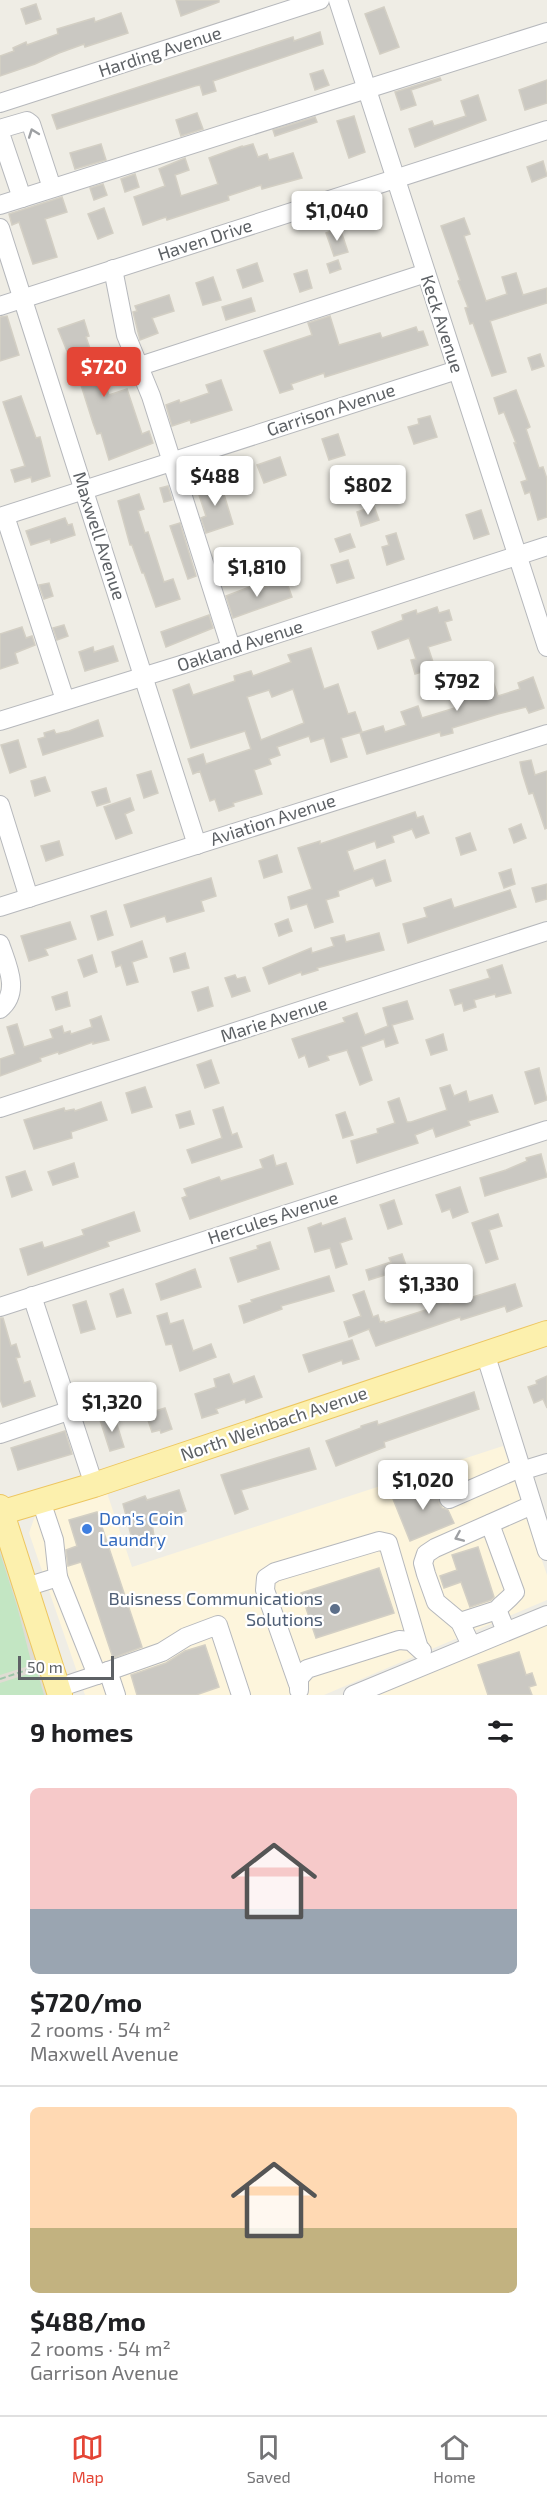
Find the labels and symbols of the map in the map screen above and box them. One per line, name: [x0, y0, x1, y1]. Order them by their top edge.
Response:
street label: Harding Avenue: [95, 21, 224, 81]
one-way arrow: [28, 128, 41, 139]
pin: $1,040: [288, 191, 386, 242]
street label: Haven Drive: [155, 213, 255, 265]
street label: Keck Avenue: [417, 272, 469, 375]
pin: $720: [68, 347, 140, 398]
street label: Garrison Avenue: [264, 378, 398, 440]
pin: $488: [179, 456, 251, 507]
pin: $802: [332, 465, 404, 516]
street label: Maxwell Avenue: [69, 469, 131, 603]
pin: $1,810: [208, 547, 306, 598]
street label: Oakland Avenue: [174, 614, 305, 676]
pin: $792: [421, 661, 493, 712]
street label: Aviation Avenue: [207, 788, 338, 850]
street label: Marie Avenue: [218, 991, 330, 1047]
street label: Hercules Avenue: [205, 1186, 341, 1248]
pin: $1,330: [380, 1264, 478, 1315]
street label: North Weinbach Avenue: [177, 1381, 370, 1465]
pin: $1,320: [63, 1382, 161, 1433]
pin: $1,020: [374, 1460, 472, 1511]
place label: Don's Coin Laundry: [99, 1507, 184, 1550]
marker: Don's Coin Laundry: [80, 1522, 94, 1536]
one-way arrow: [455, 1530, 466, 1542]
place label: Buisness Communications Solutions: [109, 1587, 323, 1630]
marker: Buisness Communications Solutions: [328, 1602, 342, 1616]
scale bar: [18, 1653, 114, 1680]

